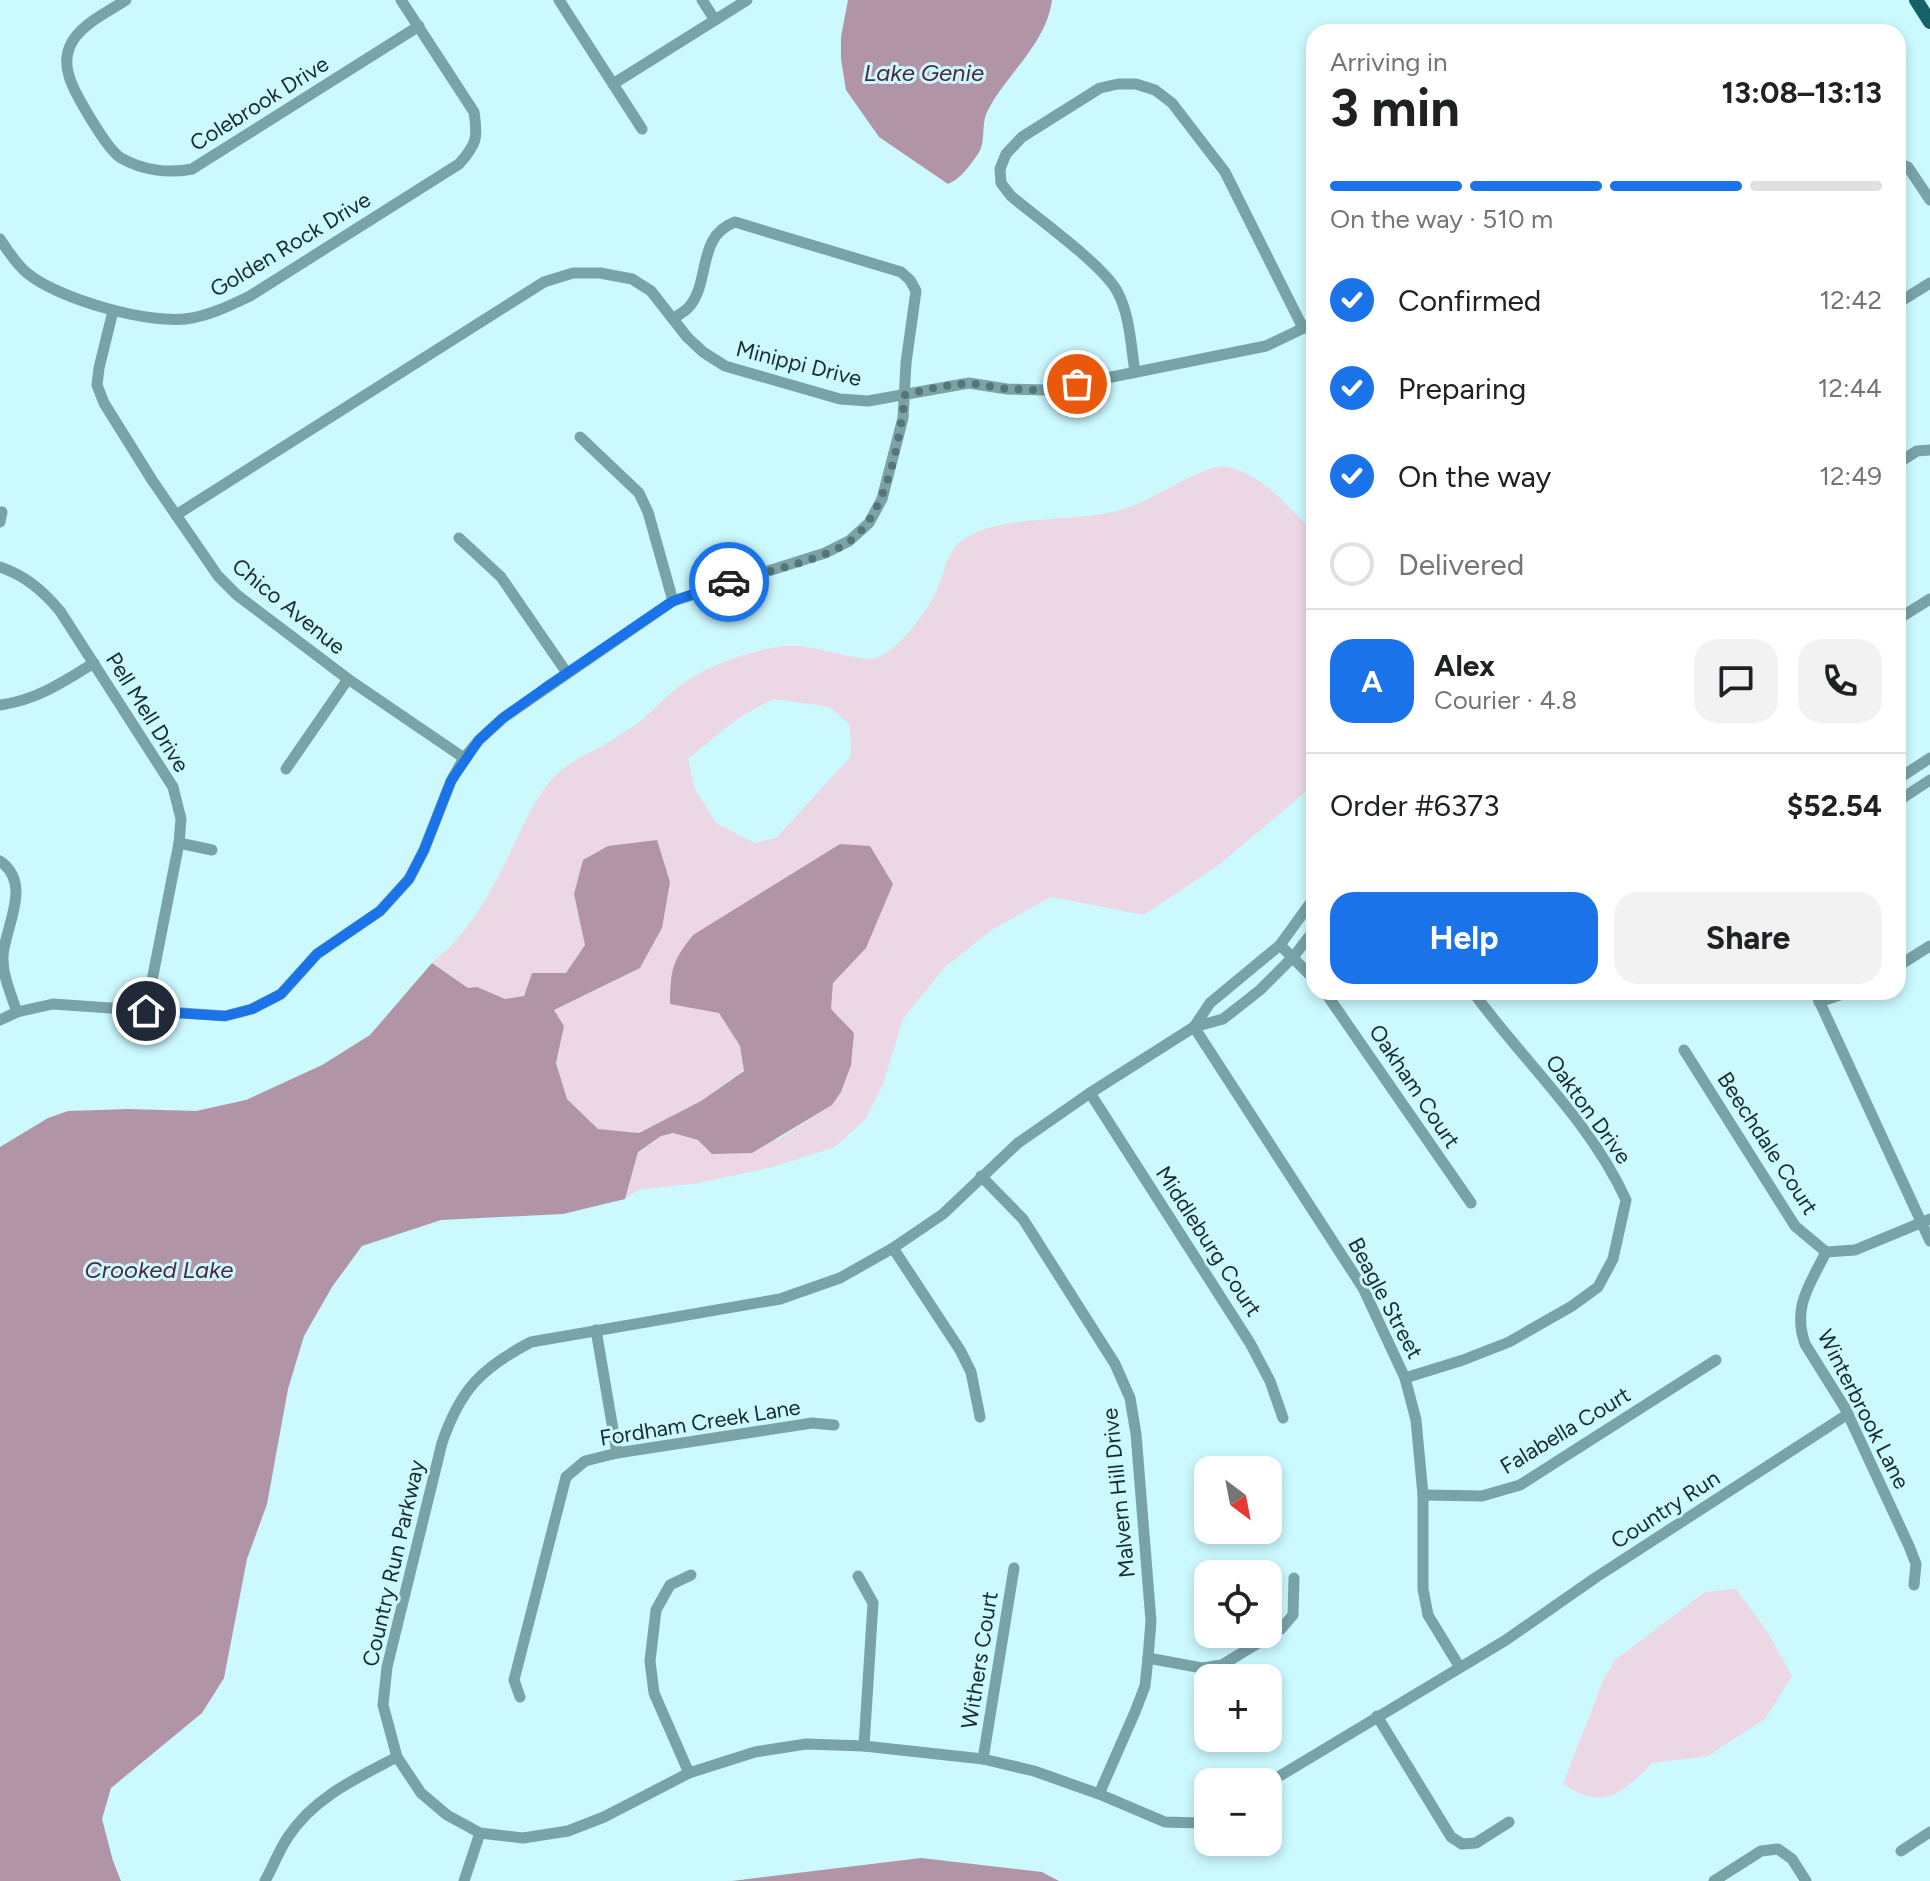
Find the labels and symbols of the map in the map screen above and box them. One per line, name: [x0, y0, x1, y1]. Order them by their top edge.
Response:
street label: Colebrook Drive: [185, 50, 334, 157]
water label: Lake Genie: [864, 58, 984, 87]
street label: Golden Rock Drive: [205, 186, 375, 303]
street label: Minippi Drive: [733, 335, 864, 392]
pin: [1043, 350, 1111, 418]
courier: [689, 542, 769, 622]
street label: Chico Avenue: [227, 553, 351, 660]
street label: Pell Mell Drive: [100, 647, 195, 777]
pin: [112, 977, 180, 1045]
street label: Oakham Court: [1363, 1019, 1466, 1153]
street label: Oakton Drive: [1540, 1049, 1637, 1169]
street label: Beechdale Court: [1711, 1067, 1824, 1220]
street label: Middleburg Court: [1150, 1161, 1267, 1322]
street label: Beagle Street: [1342, 1233, 1429, 1364]
water label: Crooked Lake: [85, 1255, 233, 1284]
street label: Winterbrook Lane: [1812, 1325, 1915, 1493]
street label: Falabella Court: [1495, 1381, 1635, 1480]
street label: Fordham Creek Lane: [598, 1393, 802, 1452]
street label: Malvern Hill Drive: [1096, 1407, 1141, 1579]
north arrow: [1194, 1456, 1282, 1544]
street label: Country Run Parkway: [357, 1457, 430, 1669]
street label: Country Run: [1606, 1464, 1725, 1555]
street label: Withers Court: [955, 1590, 1004, 1731]

